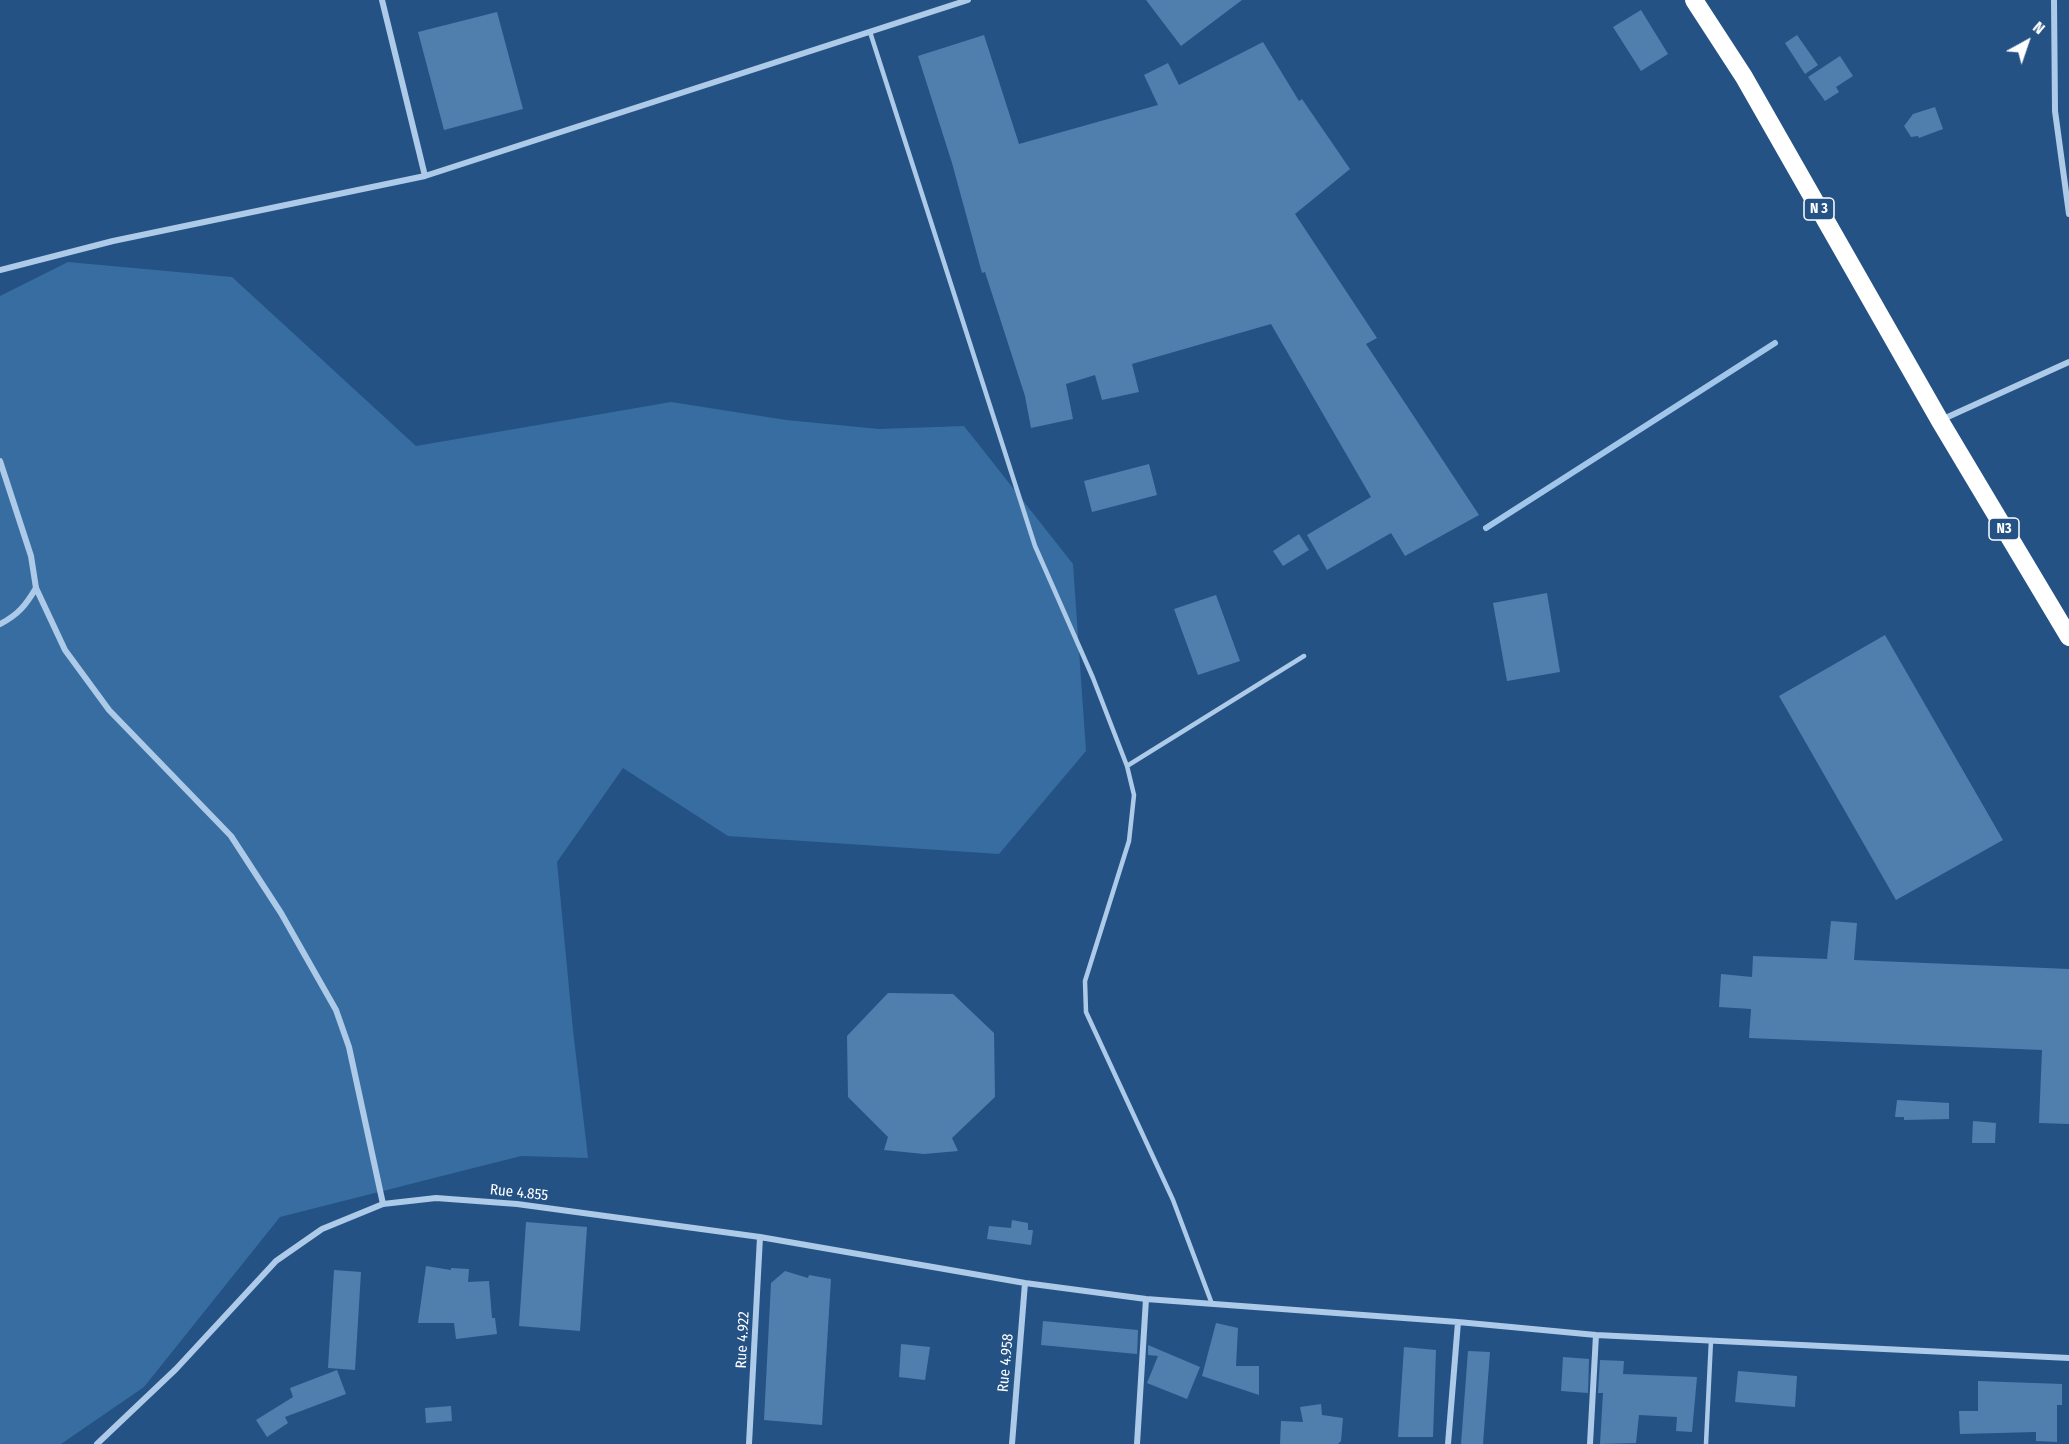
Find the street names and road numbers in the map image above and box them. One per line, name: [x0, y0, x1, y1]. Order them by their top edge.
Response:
road number: N 3: [1804, 198, 1834, 220]
road number: N3: [1989, 518, 2019, 540]
street label: Rue 4.855: [489, 1181, 549, 1205]
street label: Rue 4.922: [733, 1311, 753, 1369]
street label: Rue 4.958: [994, 1333, 1018, 1393]

